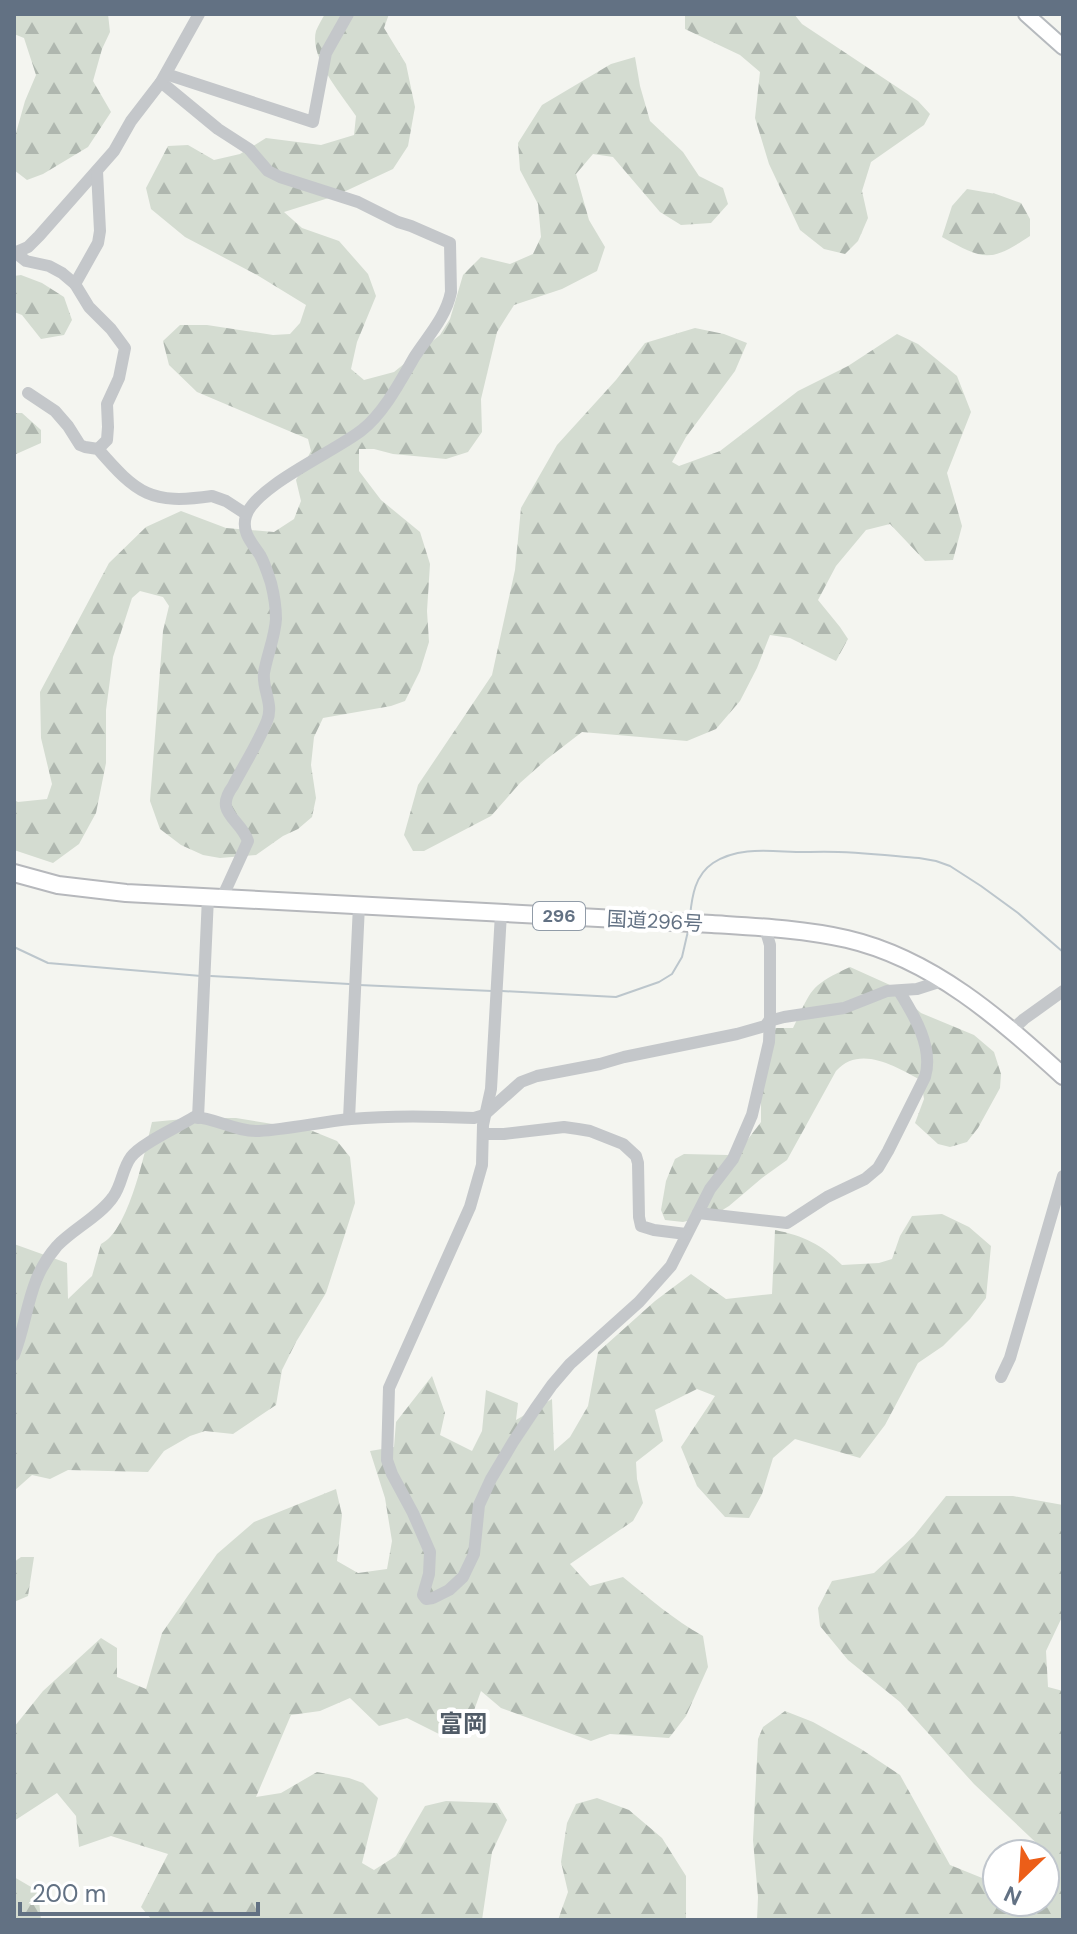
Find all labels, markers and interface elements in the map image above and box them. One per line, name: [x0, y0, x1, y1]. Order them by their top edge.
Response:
road number: 296: [533, 902, 585, 930]
street label: 国道296号: [606, 905, 704, 937]
district label: 富岡: [439, 1708, 487, 1739]
north arrow: [981, 1838, 1061, 1918]
scale bar: [20, 1866, 258, 1916]
text: 200 m: [32, 1878, 106, 1909]
text: N: [999, 1879, 1026, 1912]

